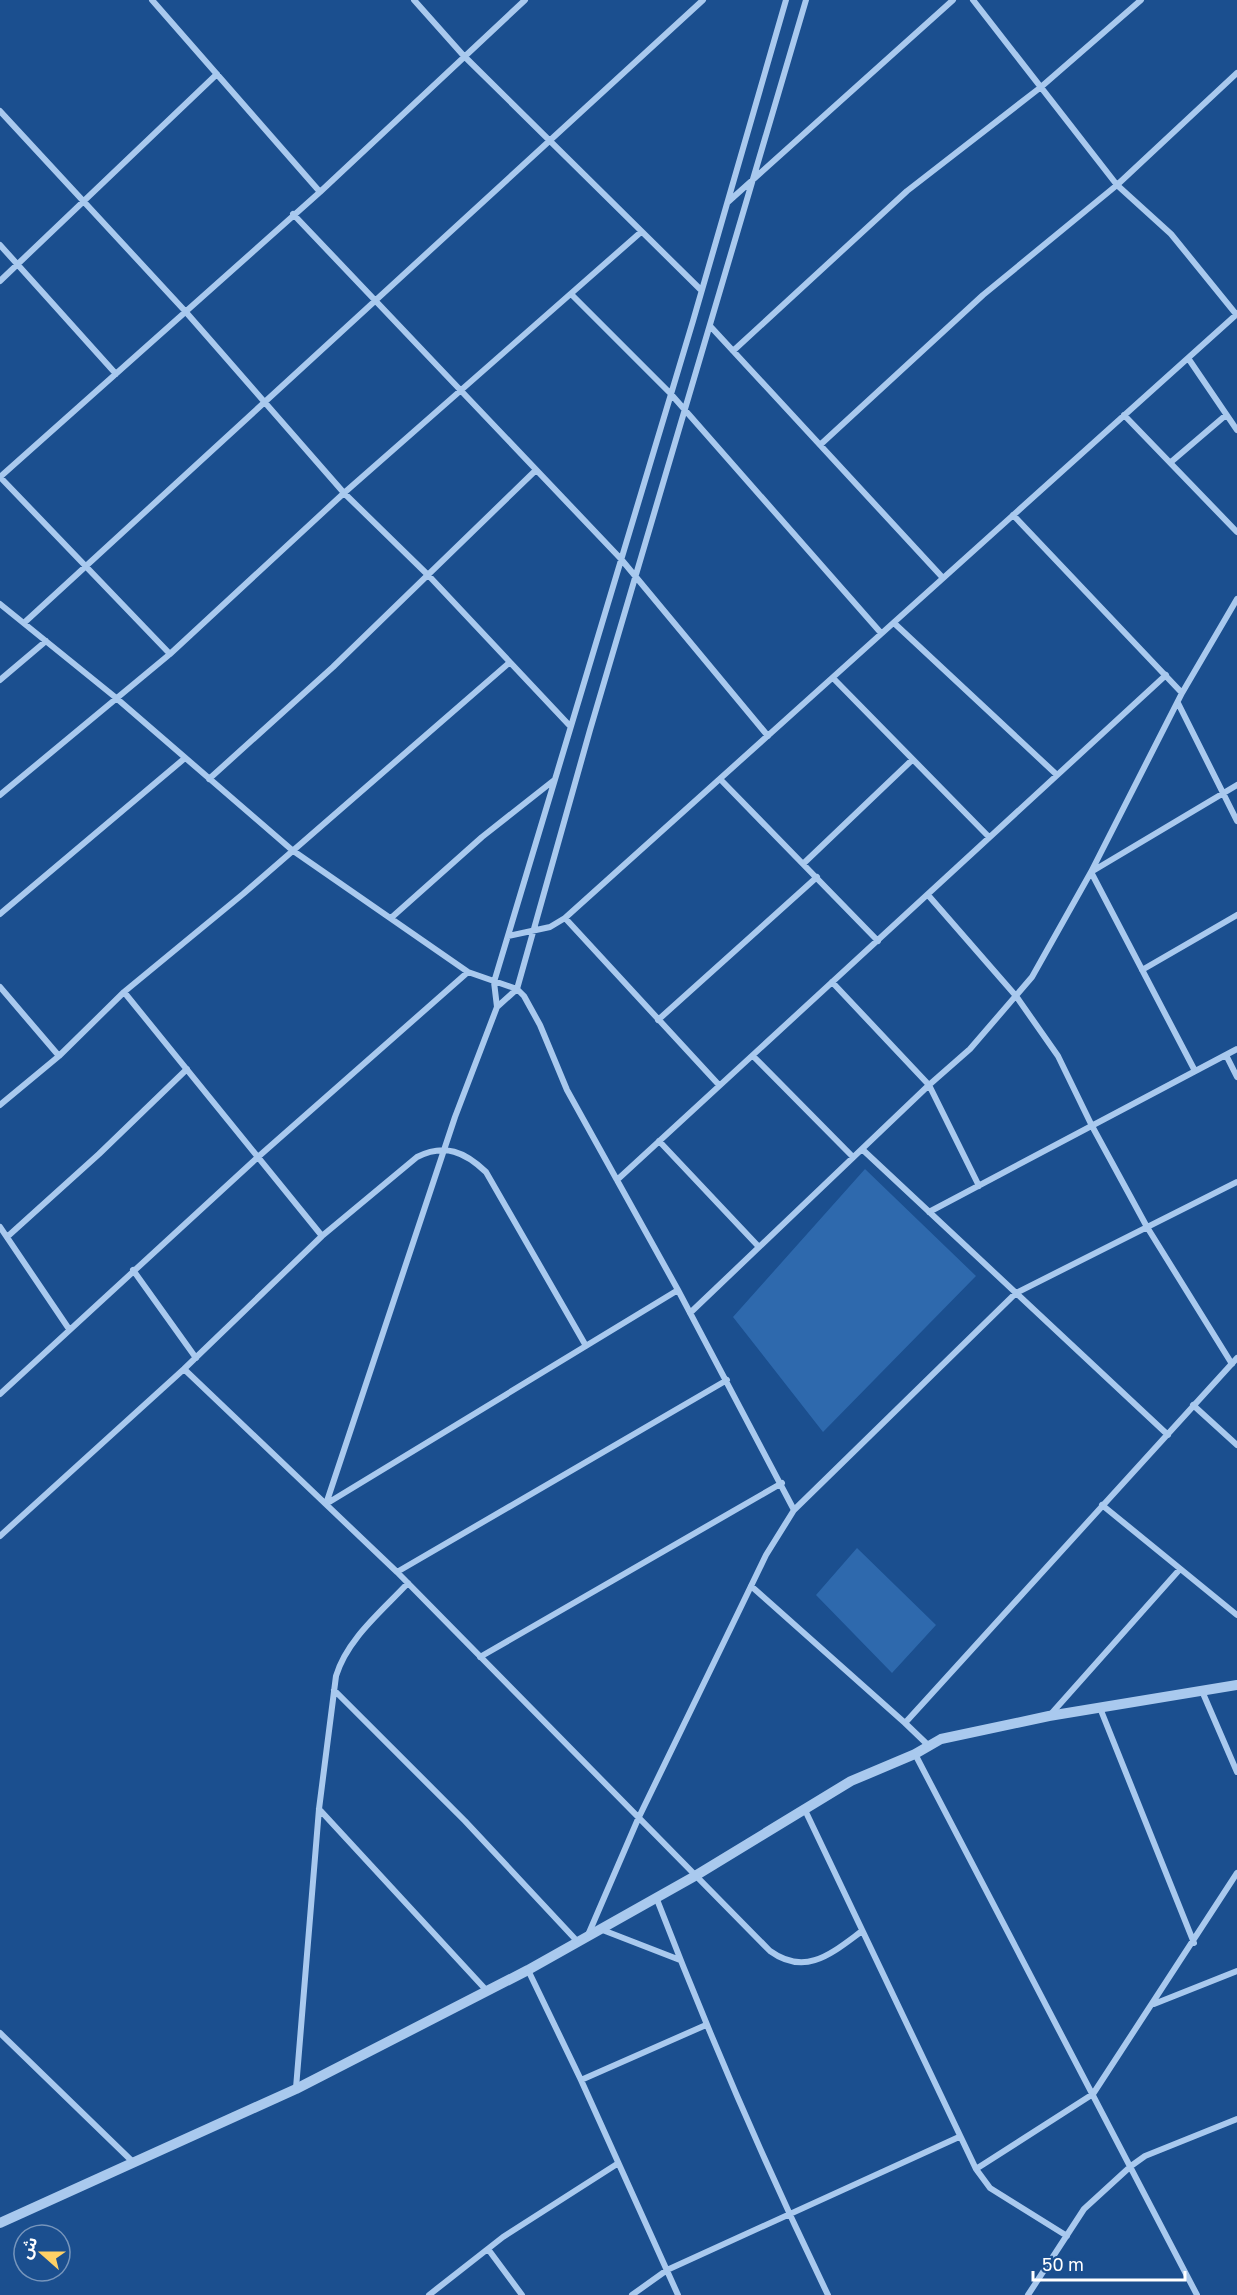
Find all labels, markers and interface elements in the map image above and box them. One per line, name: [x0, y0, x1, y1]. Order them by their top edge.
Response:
north arrow: [12, 2223, 72, 2283]
text: ش: [15, 2234, 41, 2261]
scale bar: [1033, 2244, 1184, 2282]
text: 50 m: [1042, 2253, 1084, 2275]

